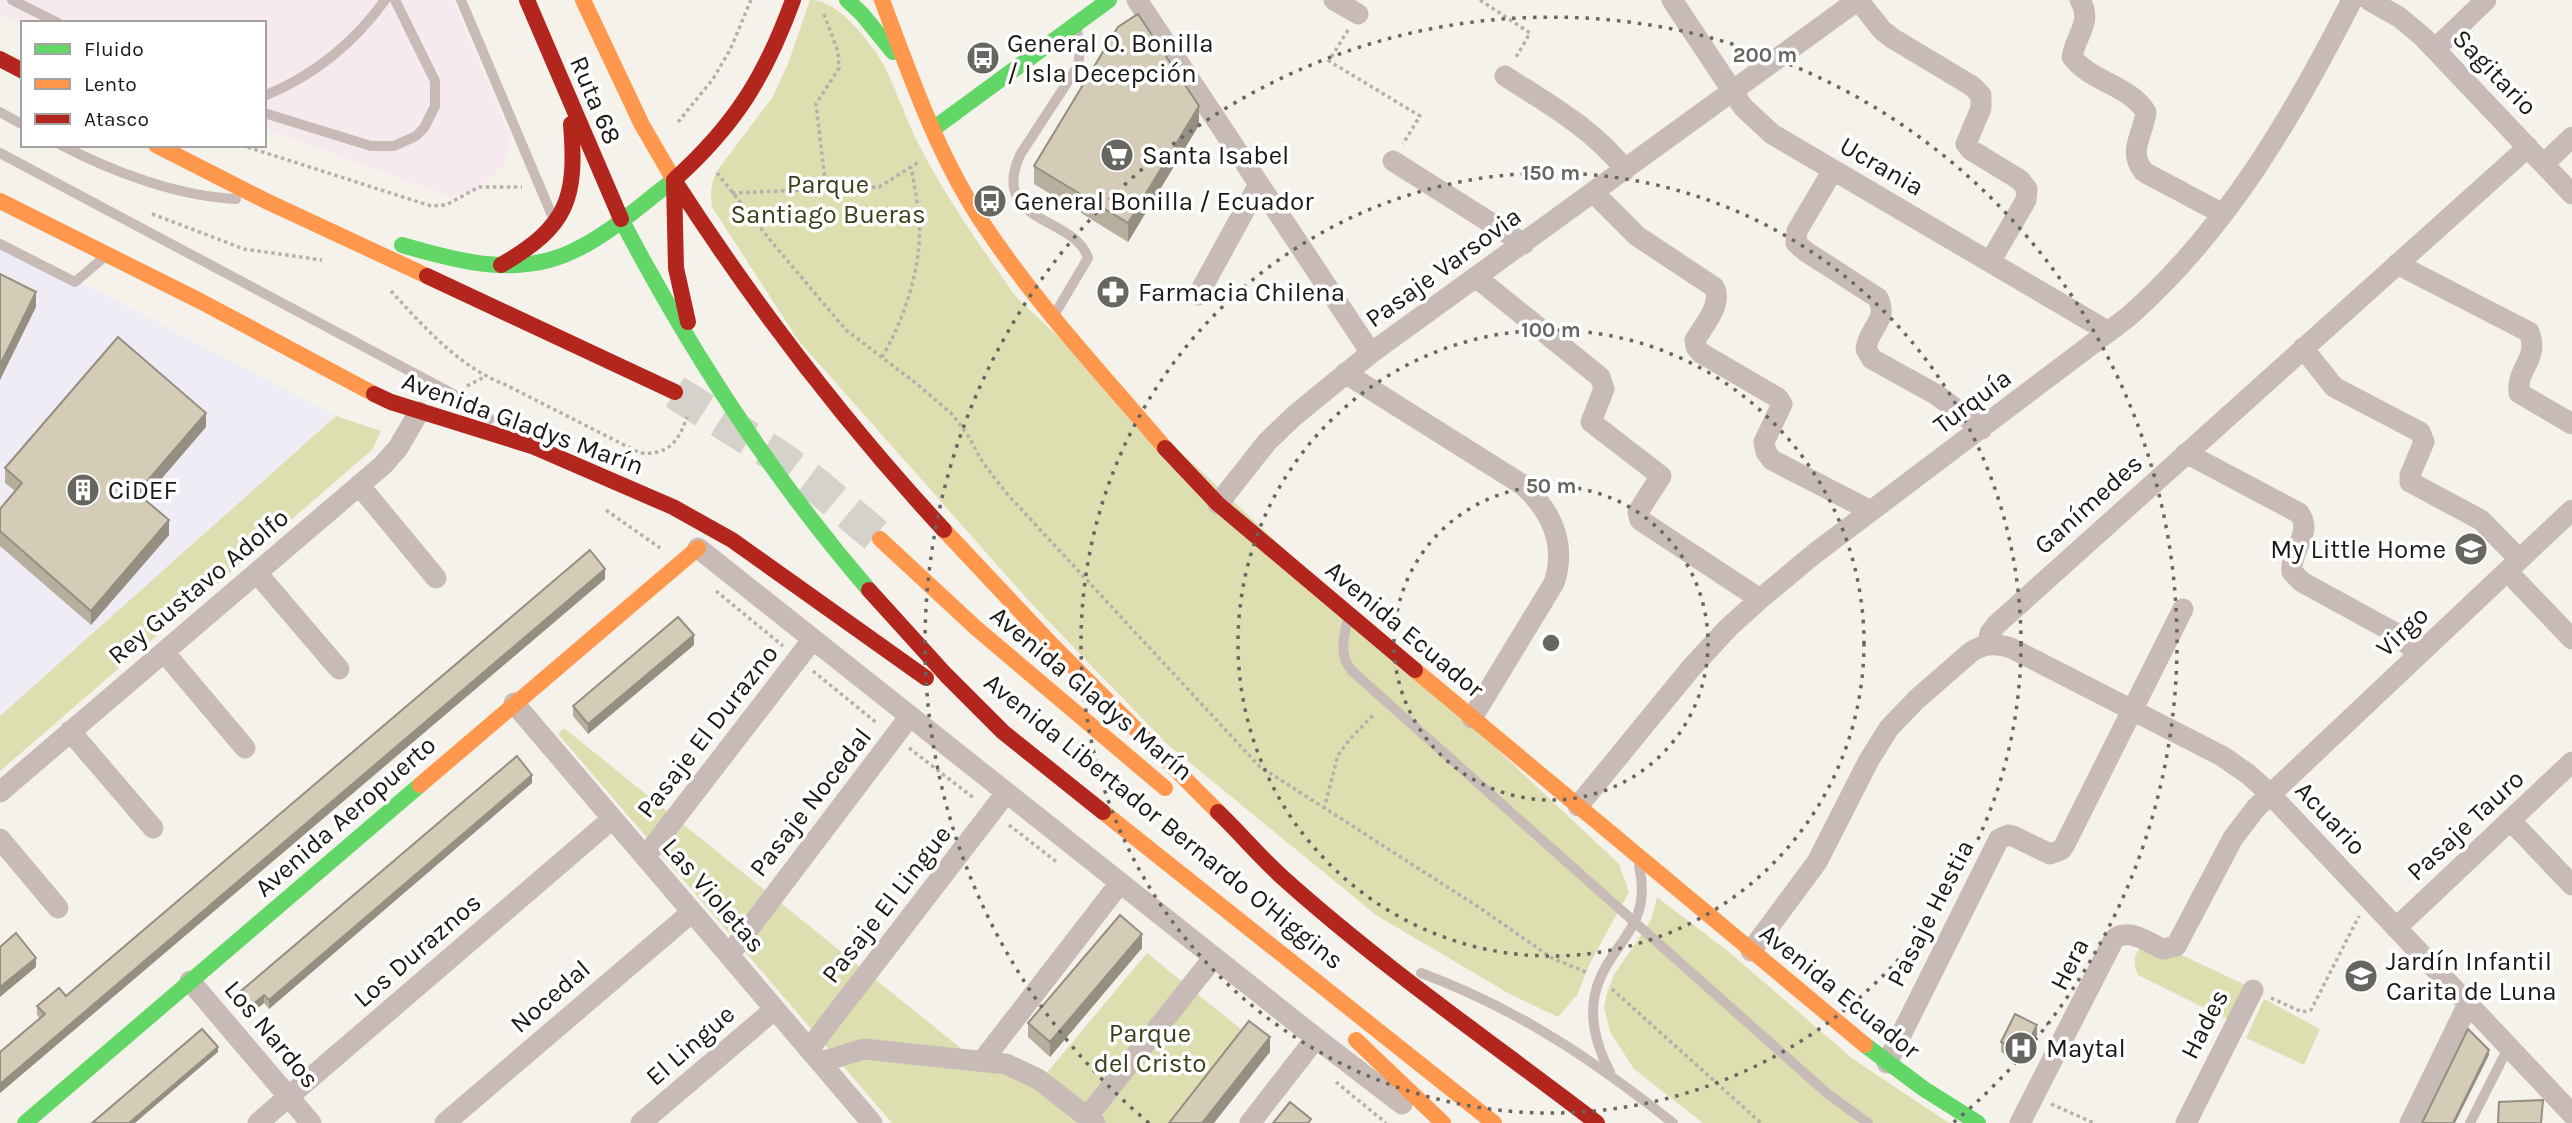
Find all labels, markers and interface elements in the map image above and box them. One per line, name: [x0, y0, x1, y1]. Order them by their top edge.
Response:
legend: [21, 21, 266, 147]
street label: Sagitario: [2446, 23, 2543, 122]
place label: General O. Bonilla / Isla Decepción: [1007, 28, 1214, 89]
text: Fluido: [84, 37, 144, 61]
bus stop icon: General O. Bonilla / Isla Decepción: [964, 39, 1002, 77]
text: 200 m: [1733, 43, 1797, 67]
street label: Ruta 68: [563, 51, 628, 149]
text: Lento: [84, 72, 137, 96]
text: Atasco: [84, 107, 149, 131]
street label: Ucrania: [1834, 130, 1929, 203]
supermarket icon: Santa Isabel: [1098, 136, 1136, 174]
place label: Santa Isabel: [1142, 140, 1289, 171]
text: 150 m: [1522, 161, 1580, 185]
park label: Parque Santiago Bueras: [730, 169, 926, 230]
bus stop icon: General Bonilla / Ecuador: [971, 182, 1009, 220]
place label: General Bonilla / Ecuador: [1014, 186, 1314, 217]
street label: Pasaje Varsovia: [1359, 201, 1527, 334]
pharmacy icon: Farmacia Chilena: [1094, 273, 1132, 311]
place label: Farmacia Chilena: [1138, 277, 1345, 308]
text: 100 m: [1521, 318, 1581, 342]
street label: Turquía: [1927, 362, 2017, 441]
street label: Avenida Gladys Marín: [398, 365, 648, 482]
street label: Ganímedes: [2028, 448, 2149, 561]
building icon: CiDEF: [64, 471, 102, 509]
text: 50 m: [1526, 474, 1576, 498]
place label: CiDEF: [108, 475, 177, 506]
street label: Rey Gustavo Adolfo: [102, 502, 295, 671]
school or university icon: My Little Home: [2452, 530, 2490, 568]
place label: My Little Home: [2270, 534, 2446, 565]
street label: Avenida Ecuador: [1319, 554, 1491, 705]
street label: Virgo: [2370, 599, 2435, 663]
street label: Avenida Gladys Marín: [984, 600, 1199, 787]
centre of rings: [1539, 631, 1563, 655]
street label: Pasaje El Durazno: [630, 639, 785, 824]
street label: Avenida Libertador Bernardo O'Higgins: [978, 667, 1350, 976]
street label: Pasaje Nocedal: [743, 722, 878, 883]
street label: Avenida Aeropuerto: [248, 729, 442, 903]
street label: Pasaje Tauro: [2400, 763, 2530, 887]
street label: Acuario: [2289, 775, 2373, 862]
street label: Pasaje El Lingue: [815, 819, 958, 989]
street label: Las Violetas: [656, 832, 772, 959]
street label: Pasaje Hestia: [1880, 835, 1981, 992]
street label: Los Duraznos: [347, 887, 487, 1014]
street label: Avenida Ecuador: [1753, 917, 1927, 1066]
street label: Hera: [2043, 933, 2096, 996]
place label: Jardín Infantil Carita de Luna: [2386, 946, 2557, 1007]
street label: Nocedal: [504, 953, 597, 1039]
school or university icon: Jardín Infantil Carita de Luna: [2342, 957, 2380, 995]
street label: Los Nardos: [218, 974, 326, 1094]
street label: Hades: [2174, 984, 2235, 1064]
street label: El Lingue: [640, 998, 741, 1092]
park label: Parque del Cristo: [1094, 1018, 1206, 1079]
hospital icon: Maytal: [2002, 1029, 2040, 1067]
place label: Maytal: [2046, 1033, 2126, 1064]

